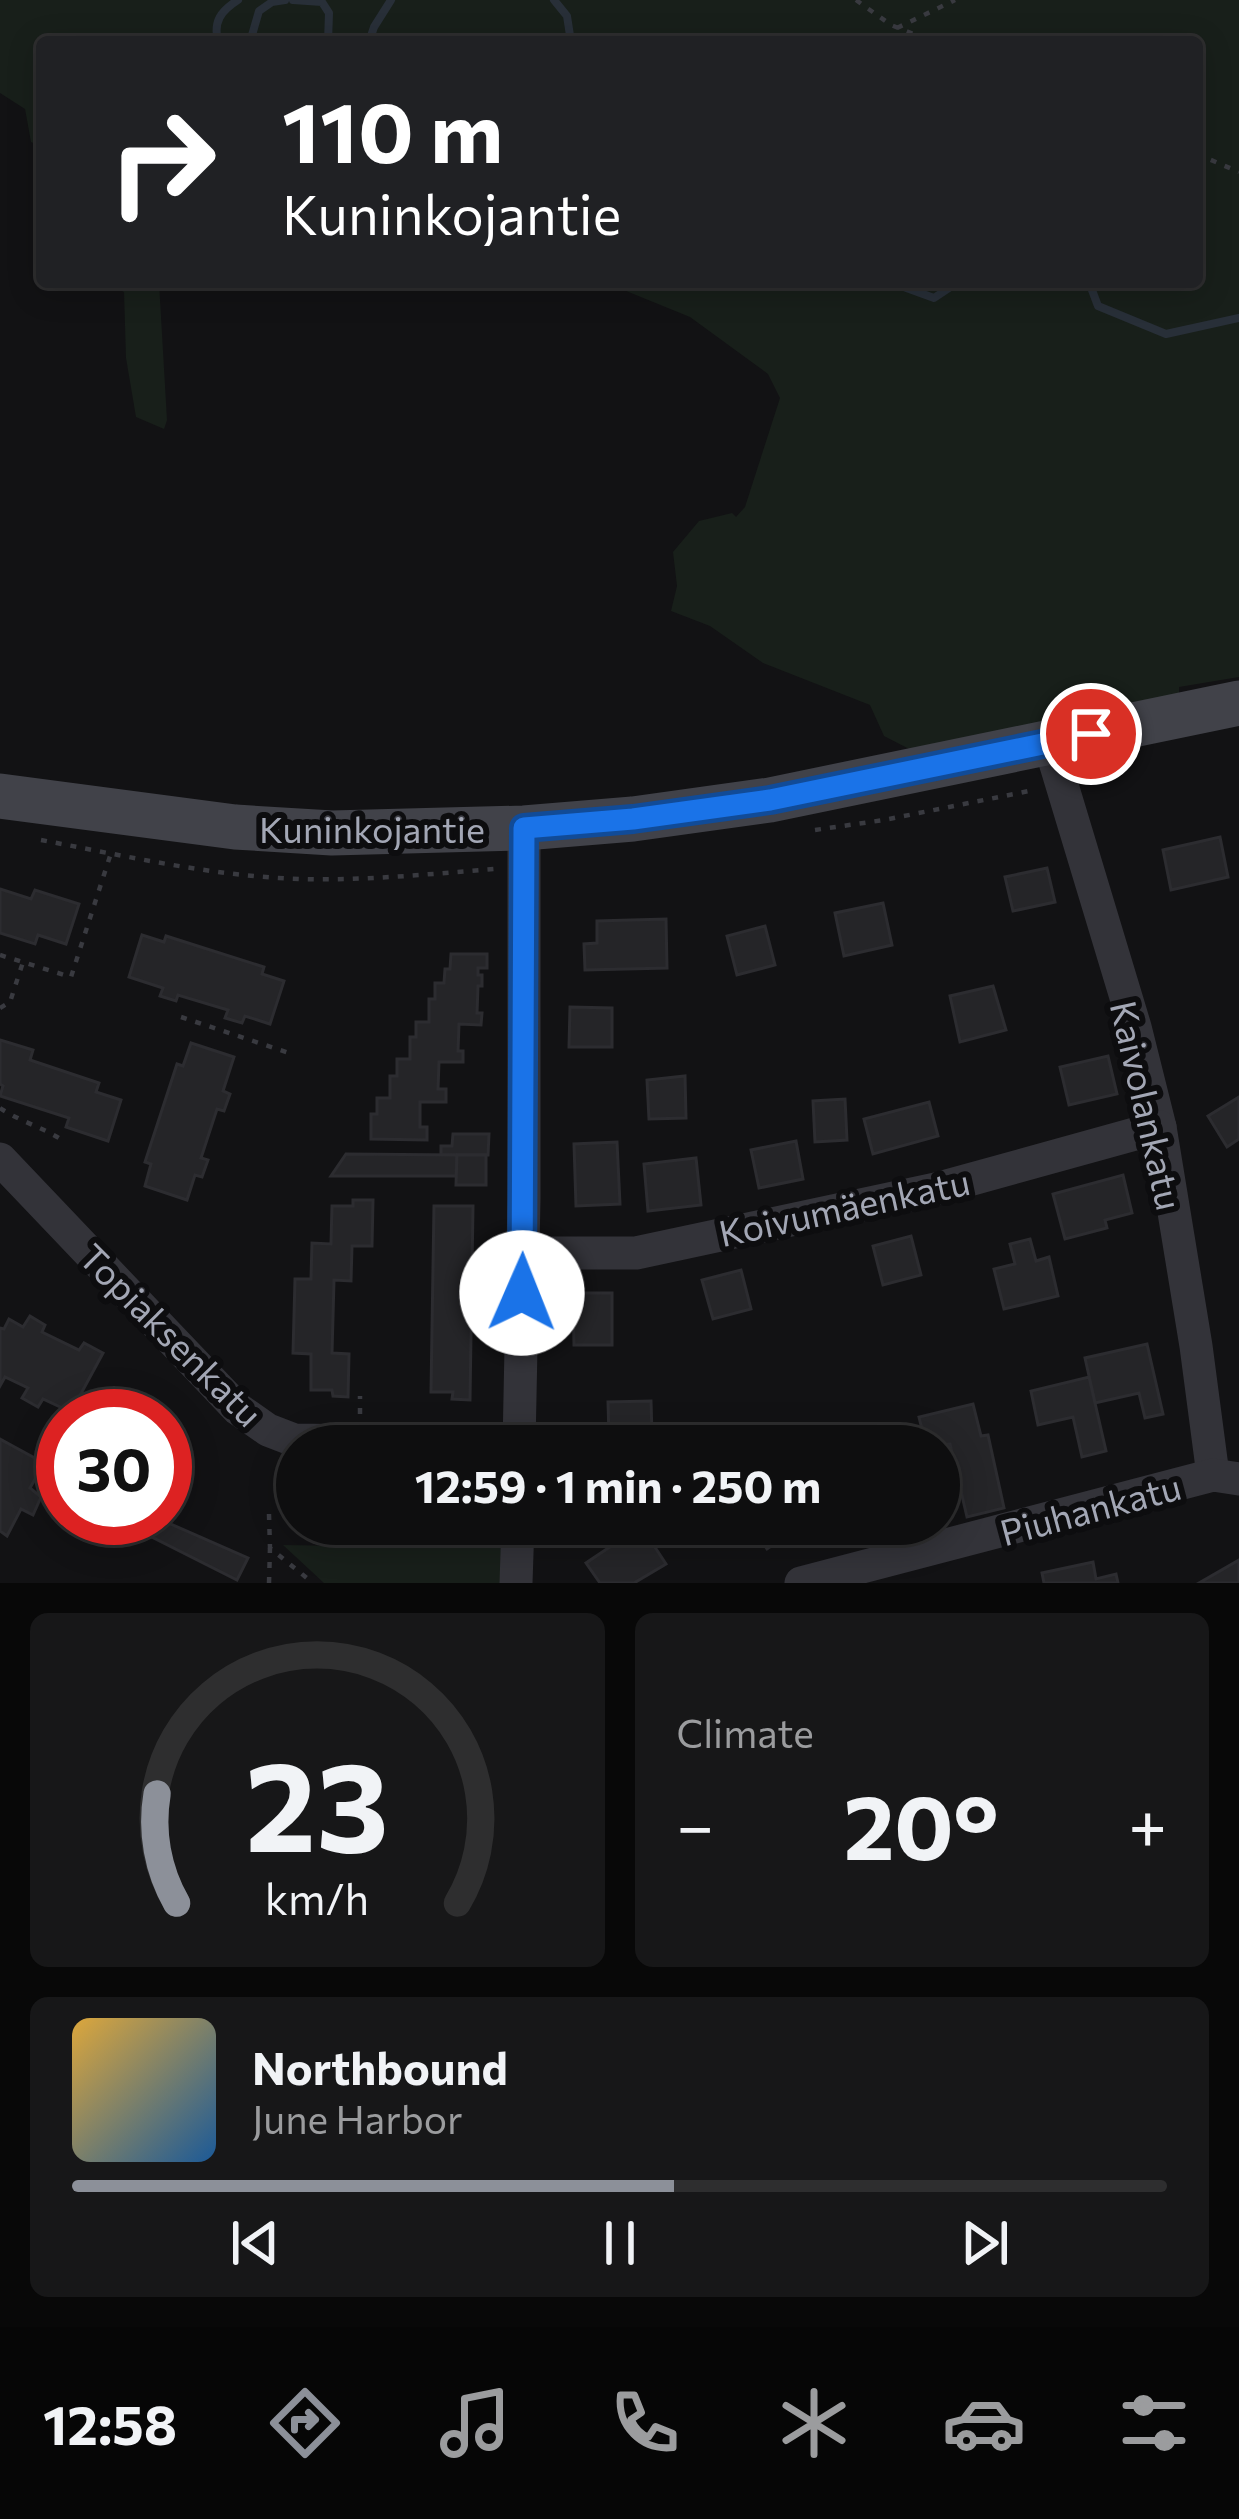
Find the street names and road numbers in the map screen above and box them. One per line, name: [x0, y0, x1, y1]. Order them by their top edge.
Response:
street label: Kuninkojantie: [259, 806, 485, 850]
street label: Kaivolankatu: [1103, 996, 1193, 1214]
street label: Koivumäenkatu: [715, 1158, 973, 1254]
street label: Topiaksenkatu: [72, 1234, 272, 1434]
street label: Piuhankatu: [995, 1463, 1185, 1553]

